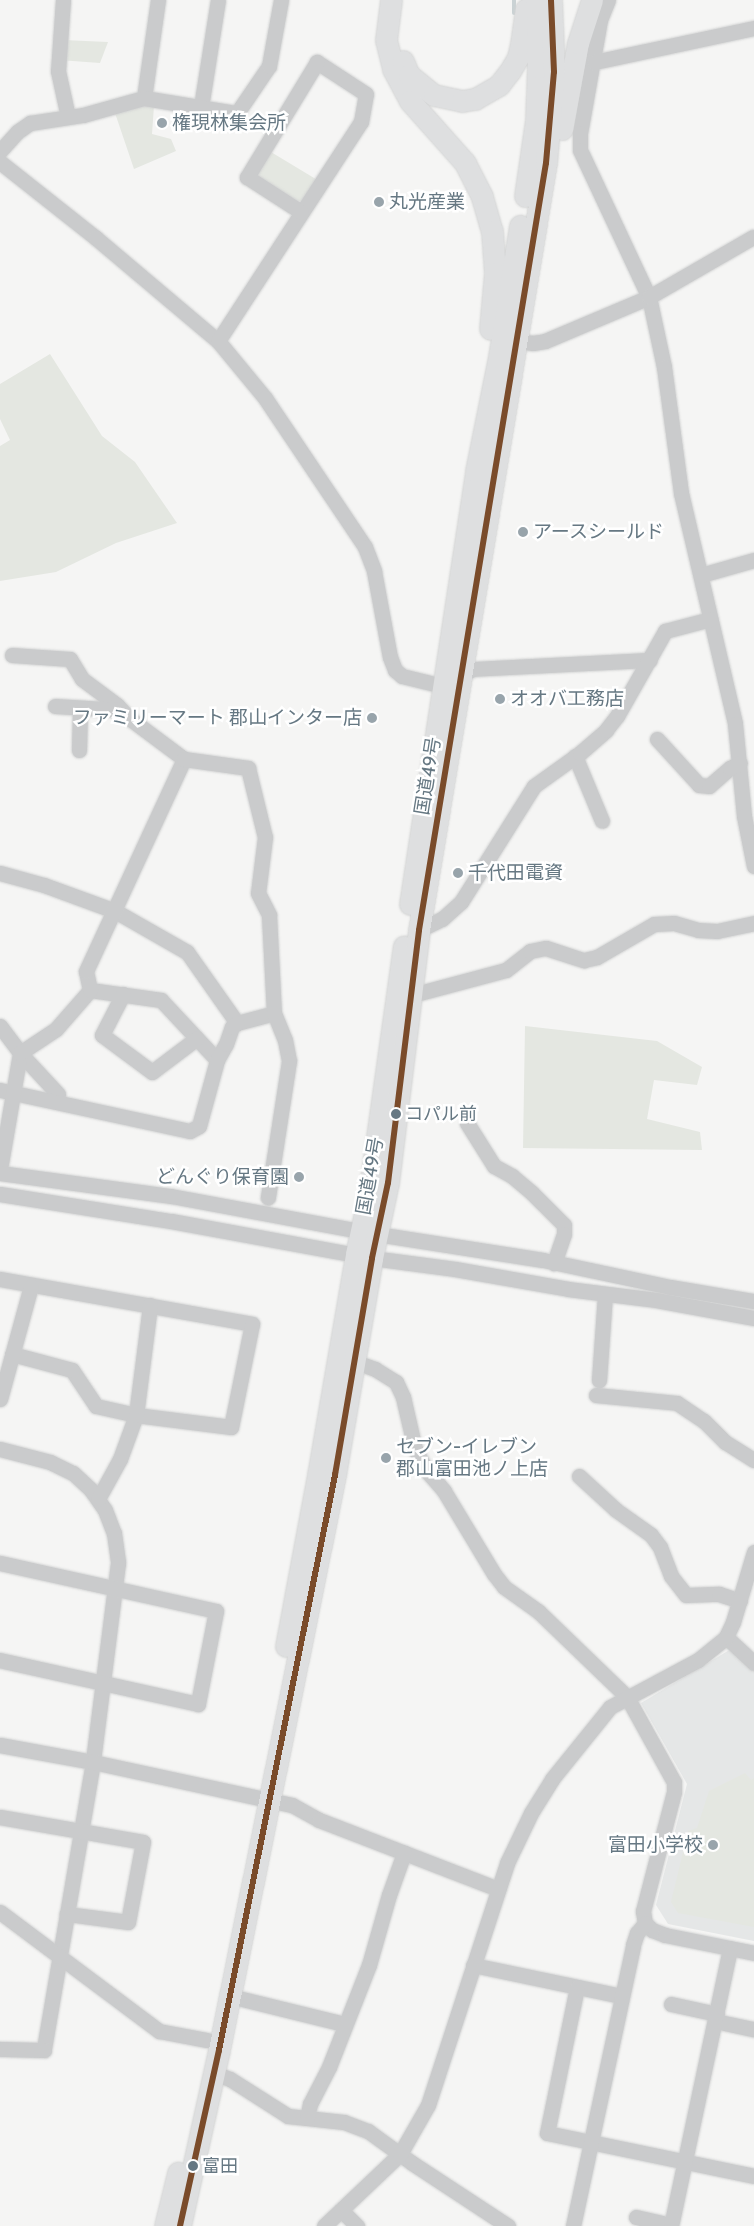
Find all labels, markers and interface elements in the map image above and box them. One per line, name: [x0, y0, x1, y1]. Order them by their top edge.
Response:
place label: 権現林集会所: [172, 112, 286, 134]
marker: 権現林集会所: [156, 117, 168, 129]
place label: 丸光産業: [389, 191, 465, 213]
marker: 丸光産業: [373, 196, 385, 208]
place label: アースシールド: [533, 521, 665, 543]
marker: アースシールド: [517, 526, 529, 538]
place label: オオバ工務店: [510, 688, 624, 710]
marker: オオバ工務店: [494, 693, 506, 705]
place label: ファミリーマート 郡山インター店: [73, 707, 362, 729]
marker: ファミリーマート 郡山インター店: [366, 712, 378, 724]
street label: 国道49号: [411, 735, 445, 817]
place label: 千代田電資: [468, 862, 563, 884]
marker: 千代田電資: [452, 867, 464, 879]
place label: コパル前: [405, 1103, 477, 1125]
marker: コパル前: [391, 1109, 401, 1119]
street label: 国道49号: [352, 1135, 388, 1217]
place label: どんぐり保育園: [156, 1166, 289, 1188]
marker: どんぐり保育園: [293, 1171, 305, 1183]
place label: セブン-イレブン 郡山富田池ノ上店: [396, 1436, 548, 1480]
marker: セブン-イレブン 郡山富田池ノ上店: [380, 1452, 392, 1464]
place label: 富田小学校: [608, 1834, 703, 1856]
marker: 富田小学校: [707, 1839, 719, 1851]
place label: 富田: [202, 2155, 238, 2177]
marker: 富田: [188, 2161, 198, 2171]

